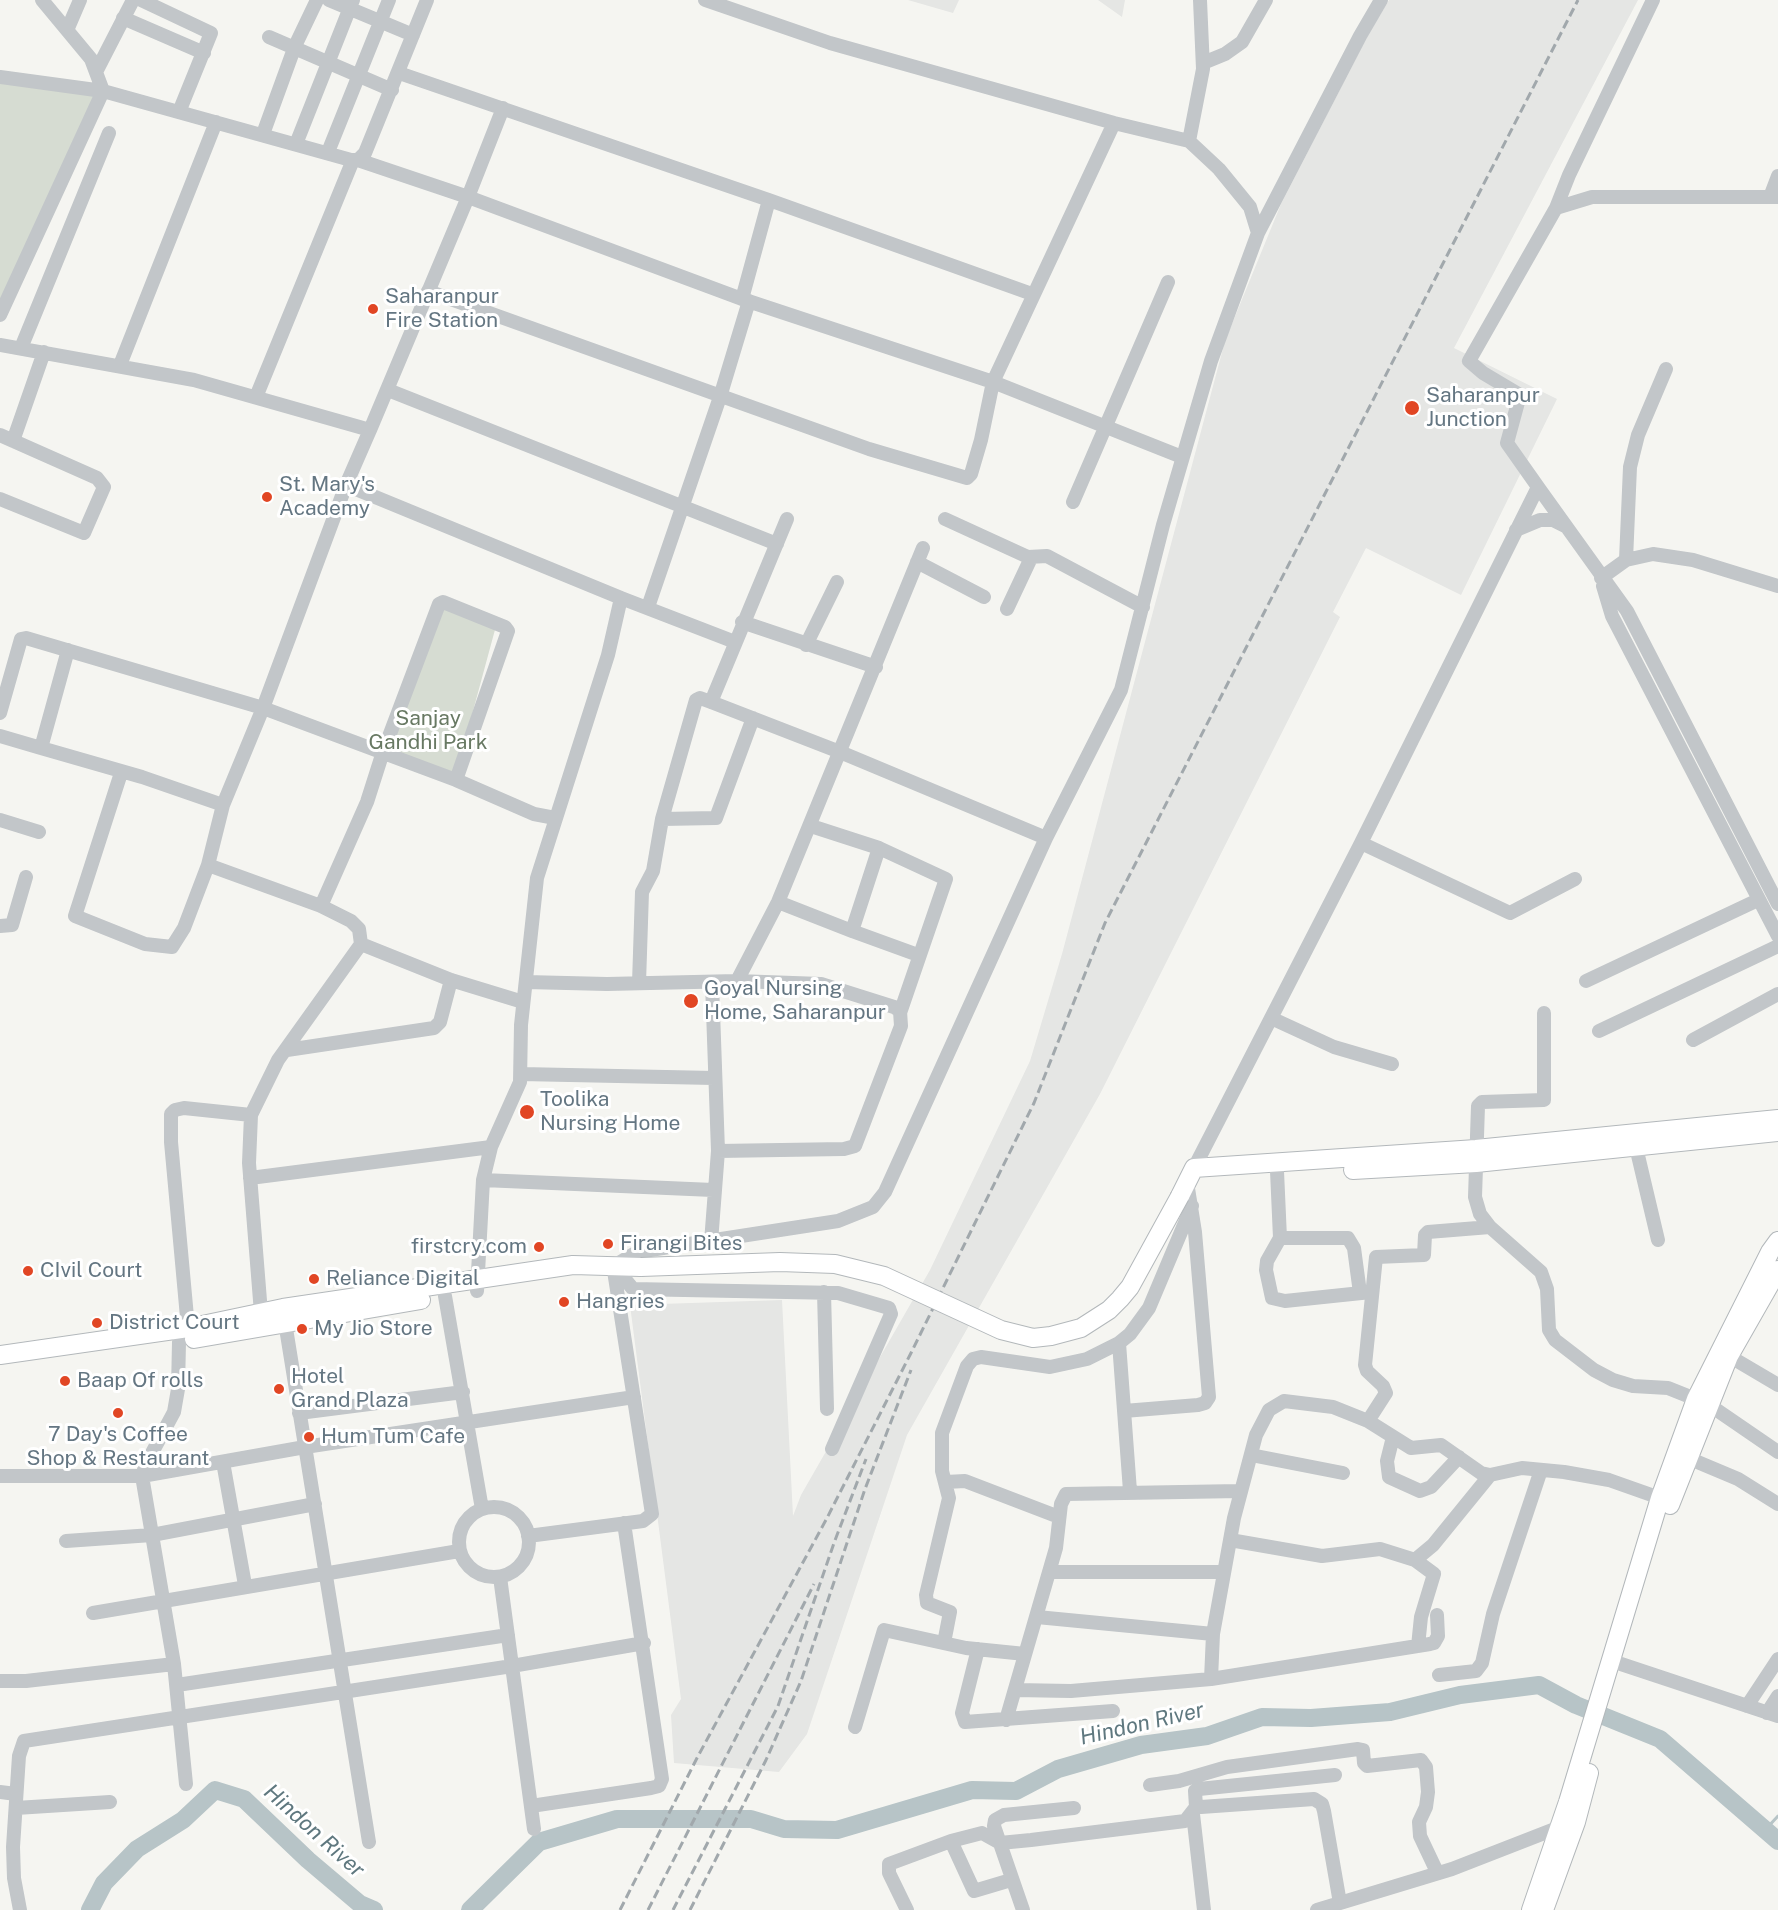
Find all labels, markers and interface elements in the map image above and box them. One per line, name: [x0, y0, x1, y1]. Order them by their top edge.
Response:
place label: Saharanpur Fire Station: [385, 284, 499, 334]
marker: Saharanpur Fire Station: [366, 302, 380, 316]
place label: Saharanpur Junction: [1426, 383, 1540, 433]
marker: Saharanpur Junction: [1403, 399, 1421, 417]
place label: St. Mary's Academy: [279, 472, 375, 522]
marker: St. Mary's Academy: [260, 490, 274, 504]
park label: Sanjay Gandhi Park: [369, 706, 487, 756]
place label: Goyal Nursing Home, Saharanpur: [704, 976, 886, 1026]
marker: Goyal Nursing Home, Saharanpur: [682, 992, 700, 1010]
place label: Toolika Nursing Home: [540, 1087, 680, 1137]
marker: Toolika Nursing Home: [518, 1103, 536, 1121]
place label: Firangi Bites: [620, 1231, 742, 1257]
place label: firstcry.com: [411, 1234, 527, 1260]
marker: Firangi Bites: [601, 1237, 615, 1251]
marker: firstcry.com: [532, 1240, 546, 1254]
place label: CIvil Court: [40, 1258, 142, 1284]
marker: CIvil Court: [21, 1264, 35, 1278]
place label: Reliance Digital: [326, 1266, 479, 1292]
marker: Reliance Digital: [307, 1272, 321, 1286]
place label: Hangries: [576, 1289, 665, 1315]
marker: Hangries: [557, 1295, 571, 1309]
place label: District Court: [109, 1310, 240, 1336]
marker: District Court: [90, 1316, 104, 1330]
place label: My Jio Store: [314, 1316, 433, 1342]
marker: My Jio Store: [295, 1322, 309, 1336]
place label: Hotel Grand Plaza: [291, 1364, 409, 1414]
place label: Baap Of rolls: [77, 1368, 203, 1394]
marker: Baap Of rolls: [58, 1374, 72, 1388]
marker: Hotel Grand Plaza: [272, 1382, 286, 1396]
marker: 7 Day's Coffee Shop & Restaurant: [111, 1406, 125, 1420]
place label: 7 Day's Coffee Shop & Restaurant: [26, 1422, 210, 1472]
place label: Hum Tum Cafe: [321, 1424, 465, 1450]
marker: Hum Tum Cafe: [302, 1430, 316, 1444]
water label: Hindon River: [1077, 1697, 1207, 1751]
water label: Hindon River: [258, 1779, 370, 1883]

